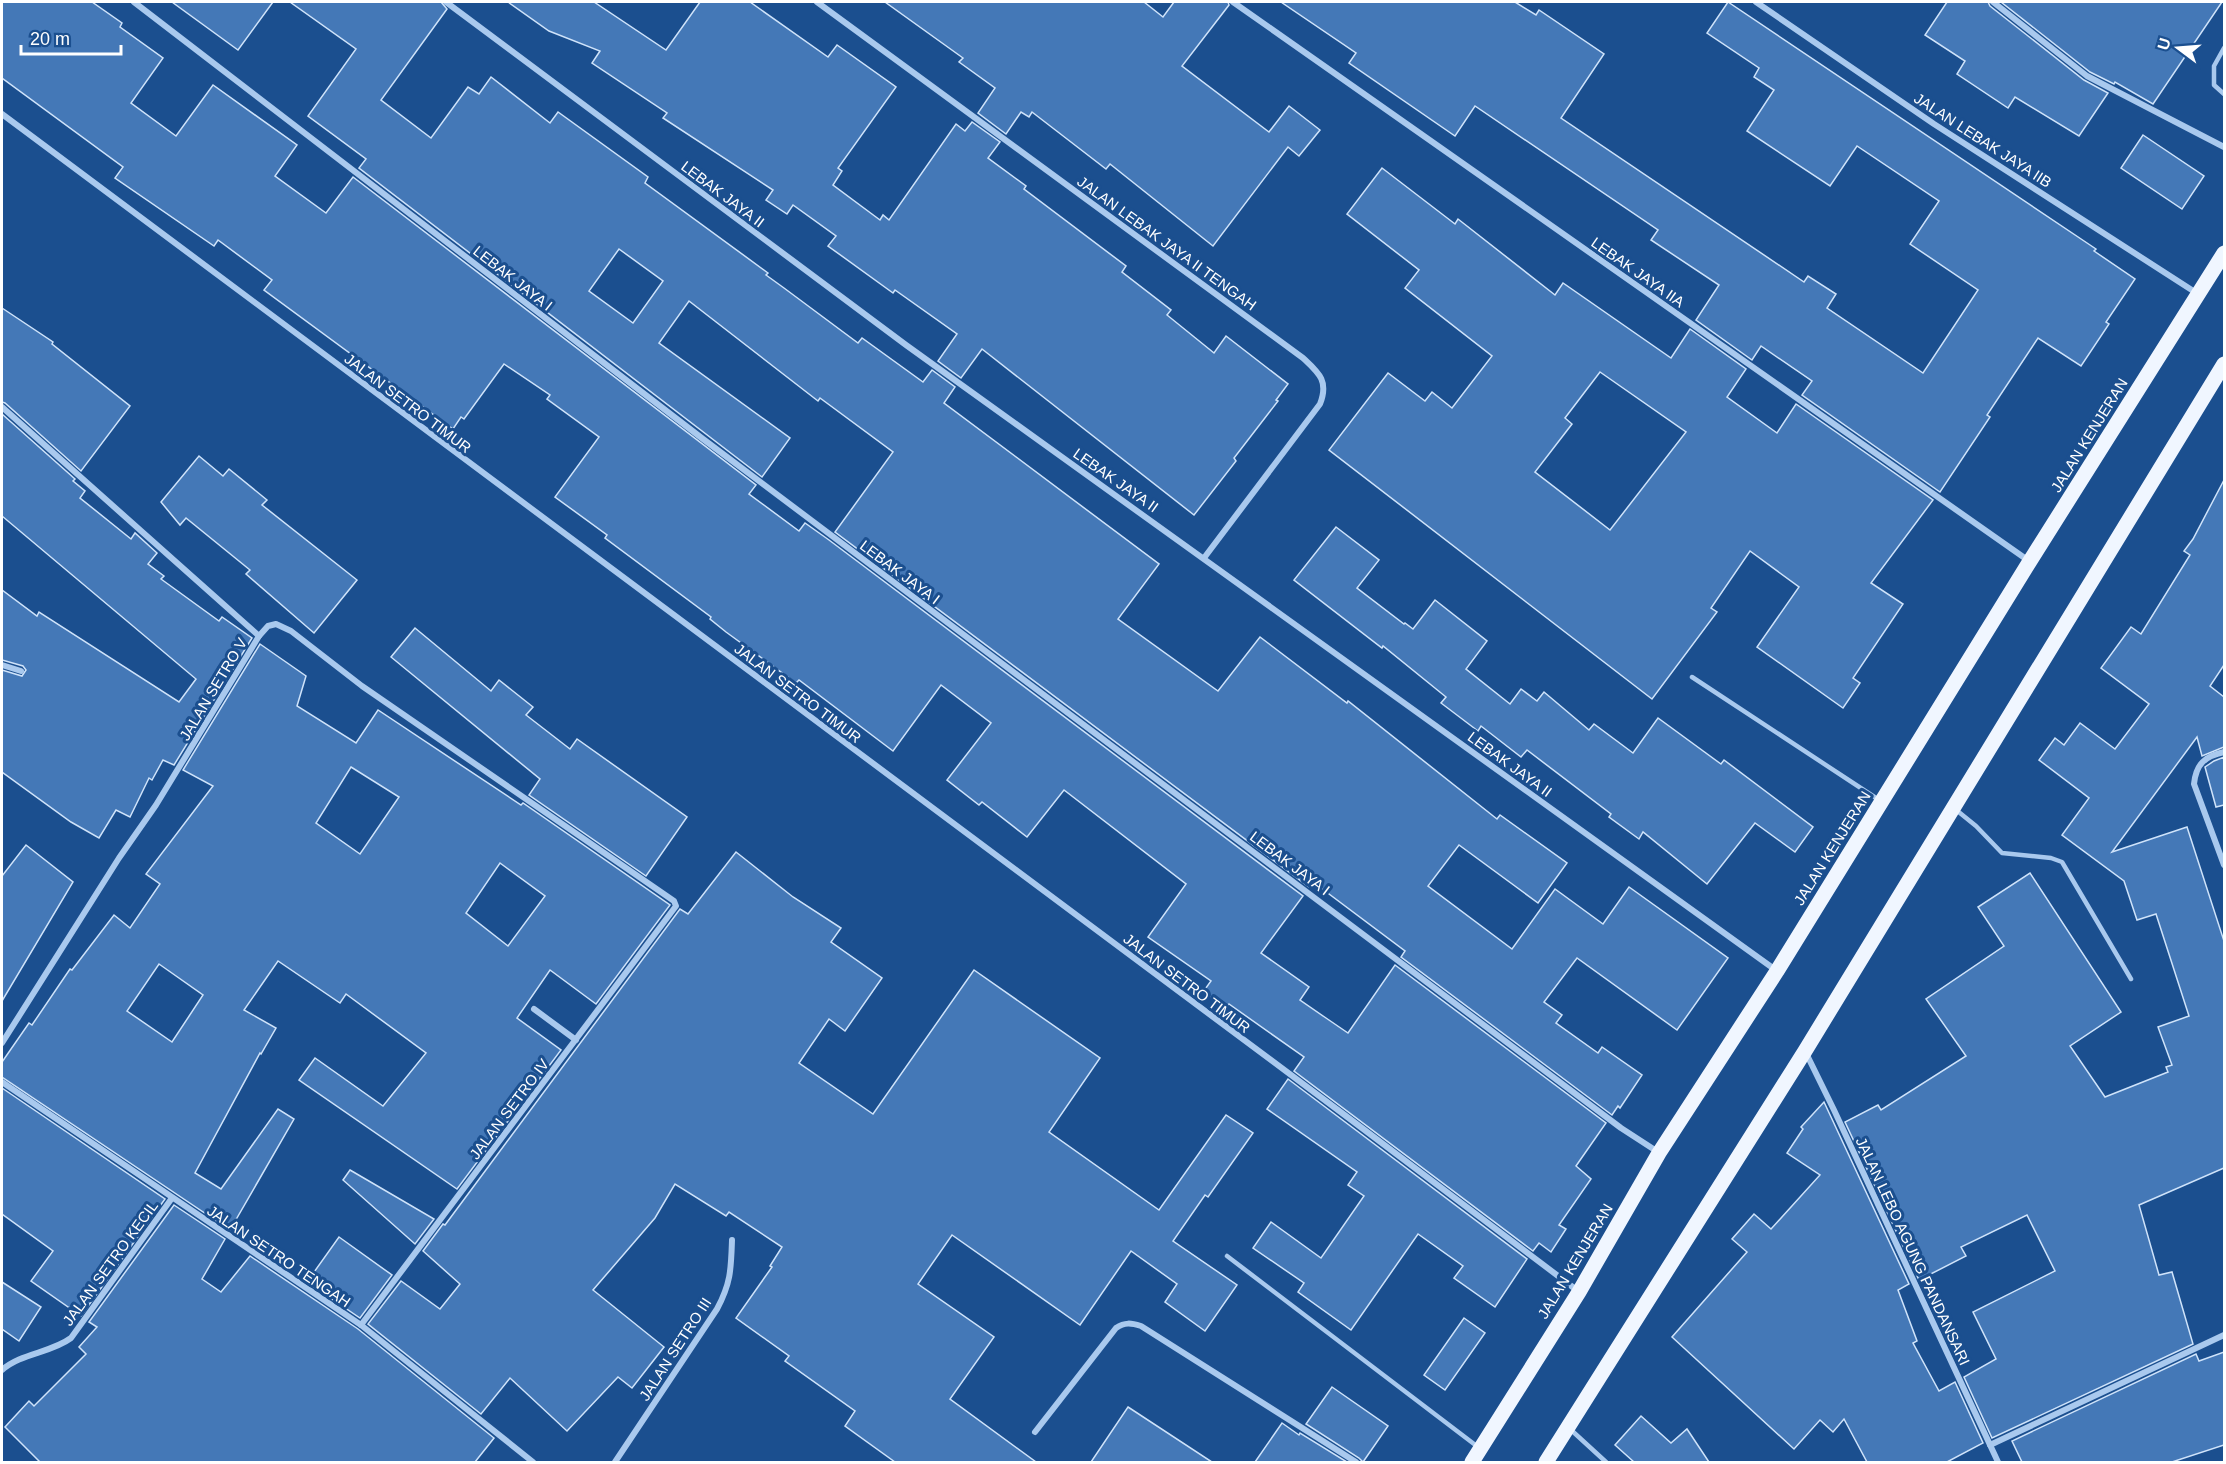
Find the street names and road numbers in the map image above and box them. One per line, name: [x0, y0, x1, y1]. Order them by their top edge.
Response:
street label: JALAN LEBAK JAYA IIB: [1911, 89, 2055, 191]
street label: LEBAK JAYA II: [678, 157, 768, 231]
street label: JALAN LEBAK JAYA II TENGAH: [1074, 172, 1260, 314]
street label: LEBAK JAYA IIA: [1588, 234, 1688, 310]
street label: LEBAK JAYA I: [470, 242, 556, 314]
street label: JALAN SETRO TIMUR: [341, 350, 475, 456]
street label: JALAN KENJERAN: [2047, 375, 2131, 495]
street label: LEBAK JAYA II: [1070, 445, 1162, 515]
street label: LEBAK JAYA I: [857, 537, 943, 607]
street label: JALAN SETRO V: [176, 635, 250, 743]
street label: JALAN SETRO TIMUR: [731, 640, 865, 746]
street label: LEBAK JAYA II: [1465, 728, 1555, 800]
street label: JALAN KENJERAN: [1790, 788, 1874, 908]
street label: LEBAK JAYA I: [1247, 828, 1333, 898]
street label: JALAN SETRO TIMUR: [1120, 930, 1254, 1036]
street label: JALAN SETRO IV: [466, 1056, 552, 1162]
street label: JALAN LEBO AGUNG PANDANSARI: [1853, 1134, 1973, 1368]
street label: JALAN SETRO KECIL: [59, 1197, 161, 1329]
street label: JALAN KENJERAN: [1534, 1201, 1616, 1321]
street label: JALAN SETRO TENGAH: [204, 1202, 354, 1310]
street label: JALAN SETRO III: [635, 1294, 715, 1404]

